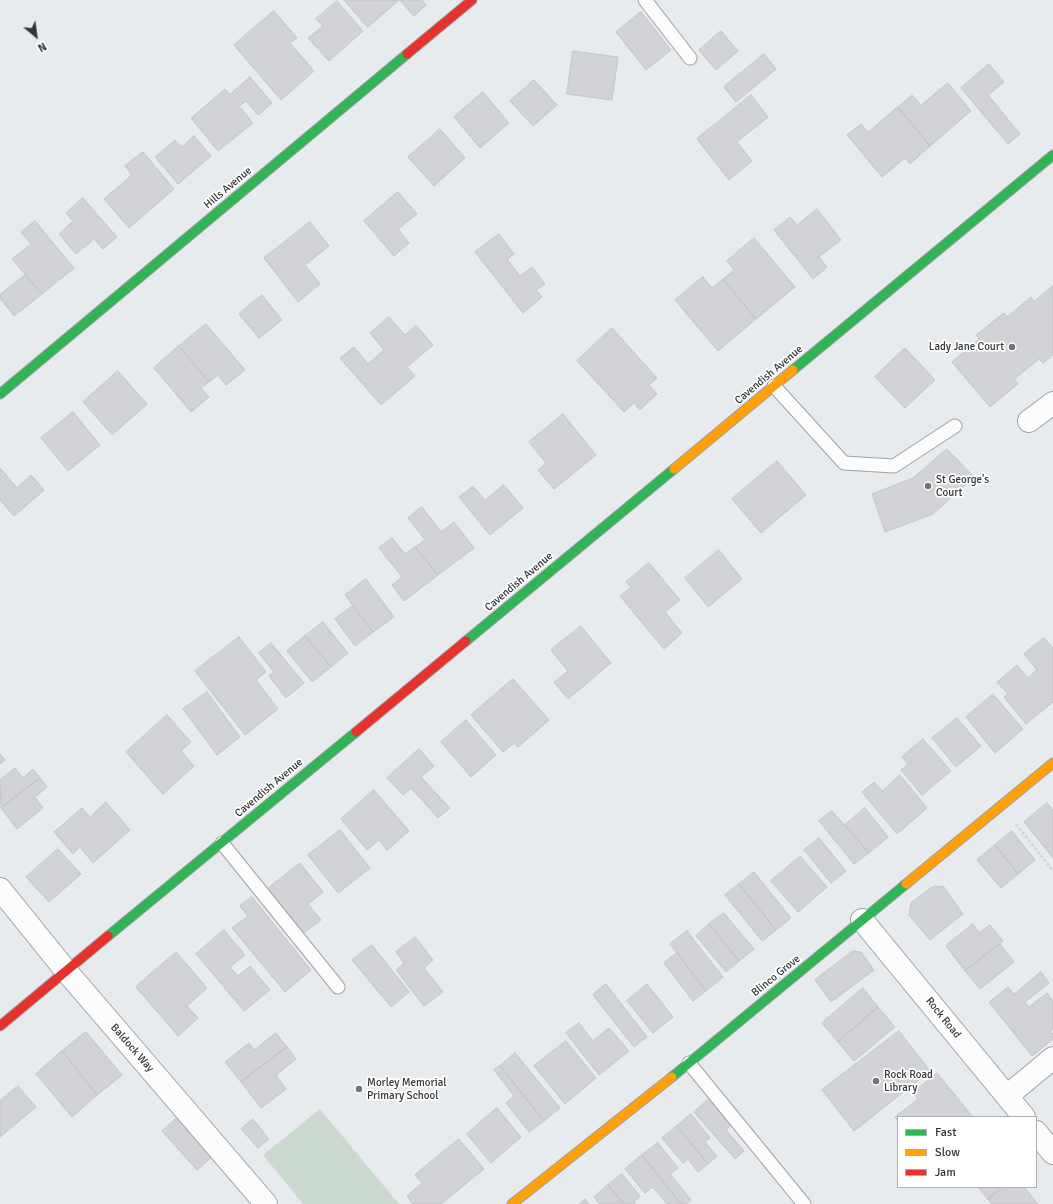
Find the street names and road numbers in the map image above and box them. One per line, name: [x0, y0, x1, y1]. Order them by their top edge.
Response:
street label: Hills Avenue: [201, 164, 255, 212]
street label: Cavendish Avenue: [732, 343, 806, 407]
street label: Cavendish Avenue: [482, 550, 556, 614]
street label: Cavendish Avenue: [232, 756, 306, 820]
street label: Blinco Grove: [749, 952, 803, 1000]
street label: Rock Road: [923, 995, 963, 1041]
street label: Baldock Way: [107, 1021, 157, 1075]

